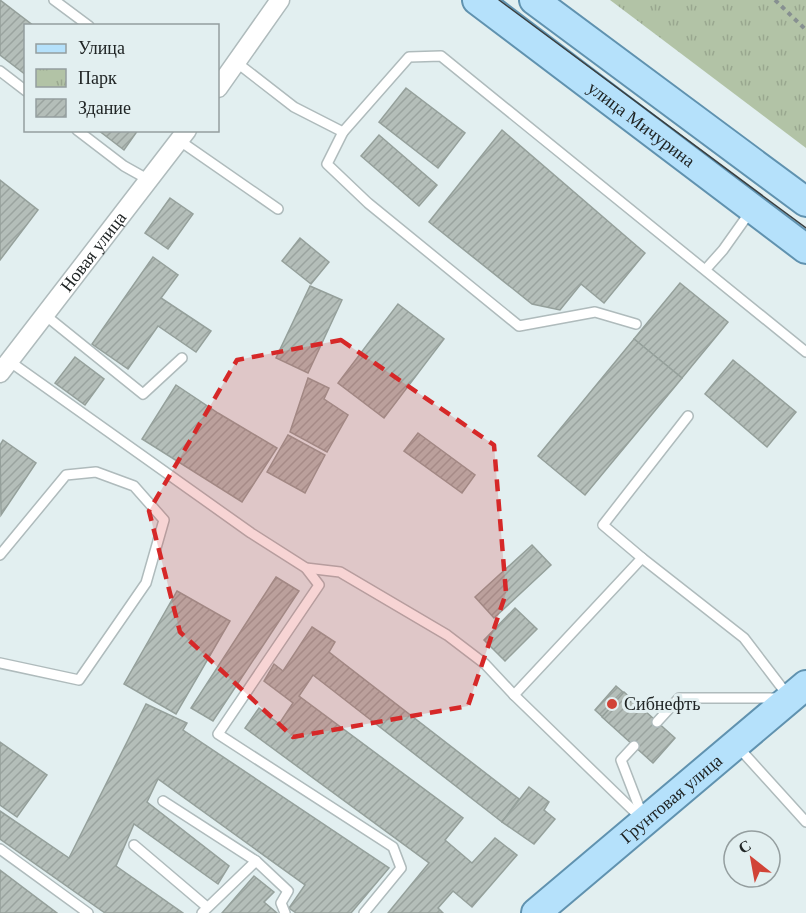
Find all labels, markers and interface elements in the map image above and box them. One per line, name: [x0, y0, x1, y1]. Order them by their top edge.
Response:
legend: [24, 24, 219, 132]
text: Улица: [78, 38, 125, 58]
text: Парк: [78, 68, 117, 88]
street label: улица Мичурина: [584, 77, 699, 171]
text: Здание: [78, 98, 131, 118]
street label: Новая улица: [56, 208, 130, 296]
place label: Сибнефть: [624, 694, 700, 714]
marker: Сибнефть: [605, 697, 619, 711]
street label: Грунтовая улица: [616, 750, 726, 847]
north arrow: [722, 829, 782, 889]
text: С: [735, 836, 754, 857]

